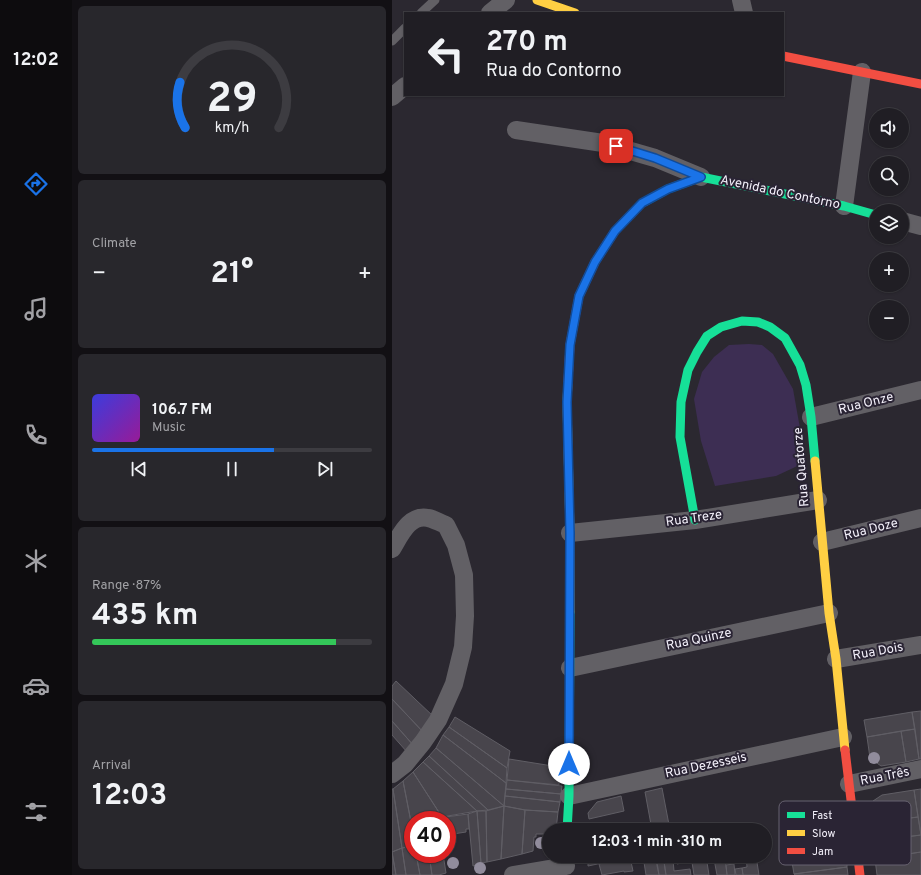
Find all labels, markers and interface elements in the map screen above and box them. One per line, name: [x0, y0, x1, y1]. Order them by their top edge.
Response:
text: 270 m: [486, 25, 568, 61]
icon: left: [420, 28, 472, 80]
text: 12:02: [13, 49, 59, 72]
text: Rua do Contorno: [486, 60, 622, 83]
text: 29: [207, 74, 258, 127]
map controls: [869, 108, 909, 340]
button: sound: [869, 108, 909, 148]
text: km/h: [215, 118, 249, 136]
pin: [599, 129, 633, 163]
icon: arrive: [605, 135, 627, 157]
button: search: [869, 156, 909, 196]
icon: directions: [22, 170, 50, 198]
street label: Avenida do Contorno: [719, 173, 841, 213]
button: layers: [869, 204, 909, 244]
text: Climate: [92, 236, 137, 252]
button: +: [869, 252, 909, 292]
text: 21°: [211, 256, 253, 293]
text: −: [92, 261, 106, 288]
text: +: [358, 261, 372, 288]
icon: music: [22, 295, 50, 323]
button: −: [869, 300, 909, 340]
street label: Rua Onze: [837, 389, 895, 419]
text: 106.7 FM: [152, 401, 212, 420]
text: Music: [152, 420, 186, 436]
icon: phone: [22, 421, 50, 449]
street label: Rua Quatorze: [791, 427, 813, 507]
icon: previous: [128, 458, 150, 480]
icon: pause: [221, 458, 243, 480]
icon: next: [314, 458, 336, 480]
street label: Rua Treze: [665, 507, 723, 531]
street label: Rua Doze: [842, 516, 900, 544]
icon: climate: [22, 547, 50, 575]
text: Range · 87%: [92, 578, 161, 594]
text: 435 km: [92, 598, 198, 635]
street label: Rua Quinze: [665, 625, 733, 655]
street label: Rua Dois: [851, 640, 905, 664]
icon: car: [22, 672, 50, 700]
position arrow: [548, 743, 590, 785]
street label: Rua Dezesseis: [664, 750, 748, 782]
text: Arrival: [92, 758, 131, 774]
street label: Rua Três: [859, 764, 911, 790]
text: 12:03: [92, 778, 167, 815]
icon: filters: [22, 798, 50, 826]
legend: [779, 801, 911, 865]
text: Fast: [812, 809, 832, 823]
speed limit sign: 40: [404, 811, 456, 863]
text: Slow: [812, 827, 835, 841]
text: 12:03 · 1 min · 310 m: [592, 833, 722, 852]
text: Jam: [812, 845, 833, 859]

